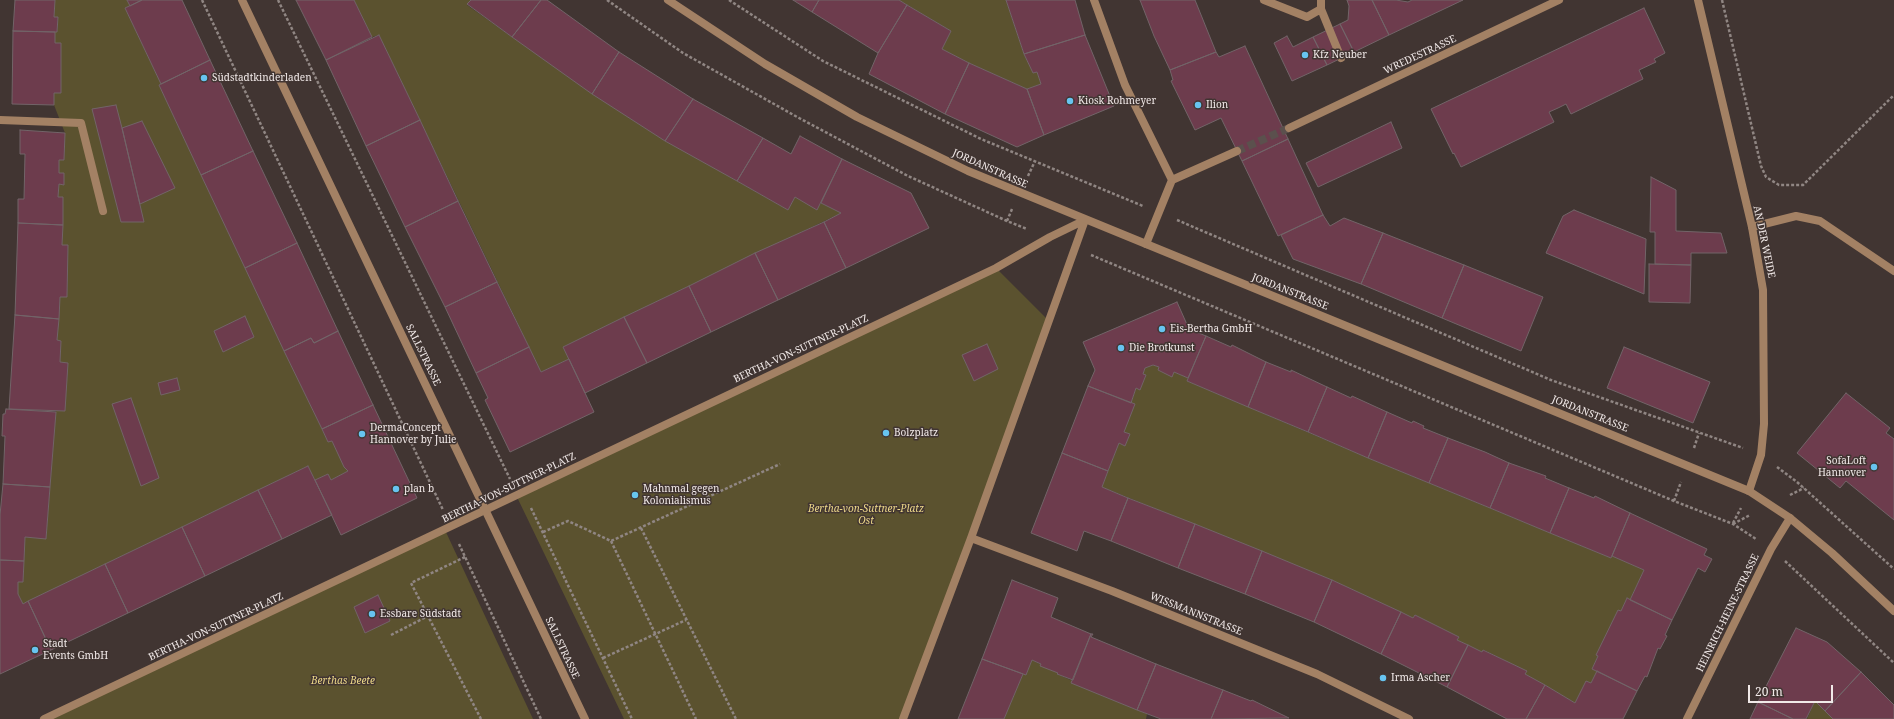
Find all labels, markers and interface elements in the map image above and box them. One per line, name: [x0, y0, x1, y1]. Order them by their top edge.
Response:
street label: WREDESTRASSE: [1382, 33, 1458, 77]
place label: Kfz Neuber: [1313, 49, 1367, 61]
marker: Kfz Neuber: [1300, 50, 1310, 60]
place label: Südstadtkinderladen: [212, 72, 312, 84]
marker: Südstadtkinderladen: [199, 73, 209, 83]
place label: Kiosk Rohmeyer: [1078, 95, 1156, 107]
marker: Kiosk Rohmeyer: [1065, 96, 1075, 106]
place label: Ilion: [1206, 99, 1228, 111]
marker: Ilion: [1193, 100, 1203, 110]
street label: JORDANSTRASSE: [950, 147, 1030, 191]
street label: AN DER WEIDE: [1750, 205, 1778, 279]
street label: JORDANSTRASSE: [1250, 271, 1330, 313]
street label: BERTHA-VON-SUTTNER-PLATZ: [732, 312, 870, 386]
street label: SALLSTRASSE: [403, 322, 443, 388]
place label: Eis-Bertha GmbH: [1170, 323, 1252, 335]
marker: Eis-Bertha GmbH: [1157, 324, 1167, 334]
place label: Die Brotkunst: [1129, 342, 1195, 354]
marker: Die Brotkunst: [1116, 343, 1126, 353]
street label: JORDANSTRASSE: [1550, 393, 1630, 435]
place label: DermaConcept Hannover by Julie: [370, 422, 456, 446]
place label: Bolzplatz: [894, 427, 938, 439]
marker: Bolzplatz: [881, 428, 891, 438]
marker: DermaConcept Hannover by Julie: [357, 429, 367, 439]
street label: BERTHA-VON-SUTTNER-PLATZ: [440, 450, 578, 526]
place label: SofaLoft Hannover: [1818, 455, 1866, 478]
marker: SofaLoft Hannover: [1869, 462, 1879, 472]
place label: plan b: [404, 483, 434, 495]
place label: Mahnmal gegen Kolonialismus: [643, 483, 719, 506]
marker: plan b: [391, 484, 401, 494]
marker: Mahnmal gegen Kolonialismus: [630, 490, 640, 500]
park label: Bertha-von-Suttner-Platz Ost: [808, 503, 924, 526]
street label: HEINRICH-HEINE-STRASSE: [1694, 552, 1762, 674]
street label: BERTHA-VON-SUTTNER-PLATZ: [147, 590, 285, 664]
street label: WISSMANNSTRASSE: [1148, 590, 1244, 638]
place label: Essbare Südstadt: [380, 608, 461, 620]
marker: Essbare Südstadt: [367, 609, 377, 619]
street label: SALLSTRASSE: [542, 615, 582, 681]
place label: Stadt Events GmbH: [43, 638, 108, 662]
marker: Stadt Events GmbH: [30, 645, 40, 655]
place label: Irma Ascher: [1391, 672, 1450, 684]
marker: Irma Ascher: [1378, 673, 1388, 683]
park label: Berthas Beete: [311, 675, 375, 687]
scale bar: [1750, 677, 1835, 703]
text: 20 m: [1755, 683, 1783, 700]

